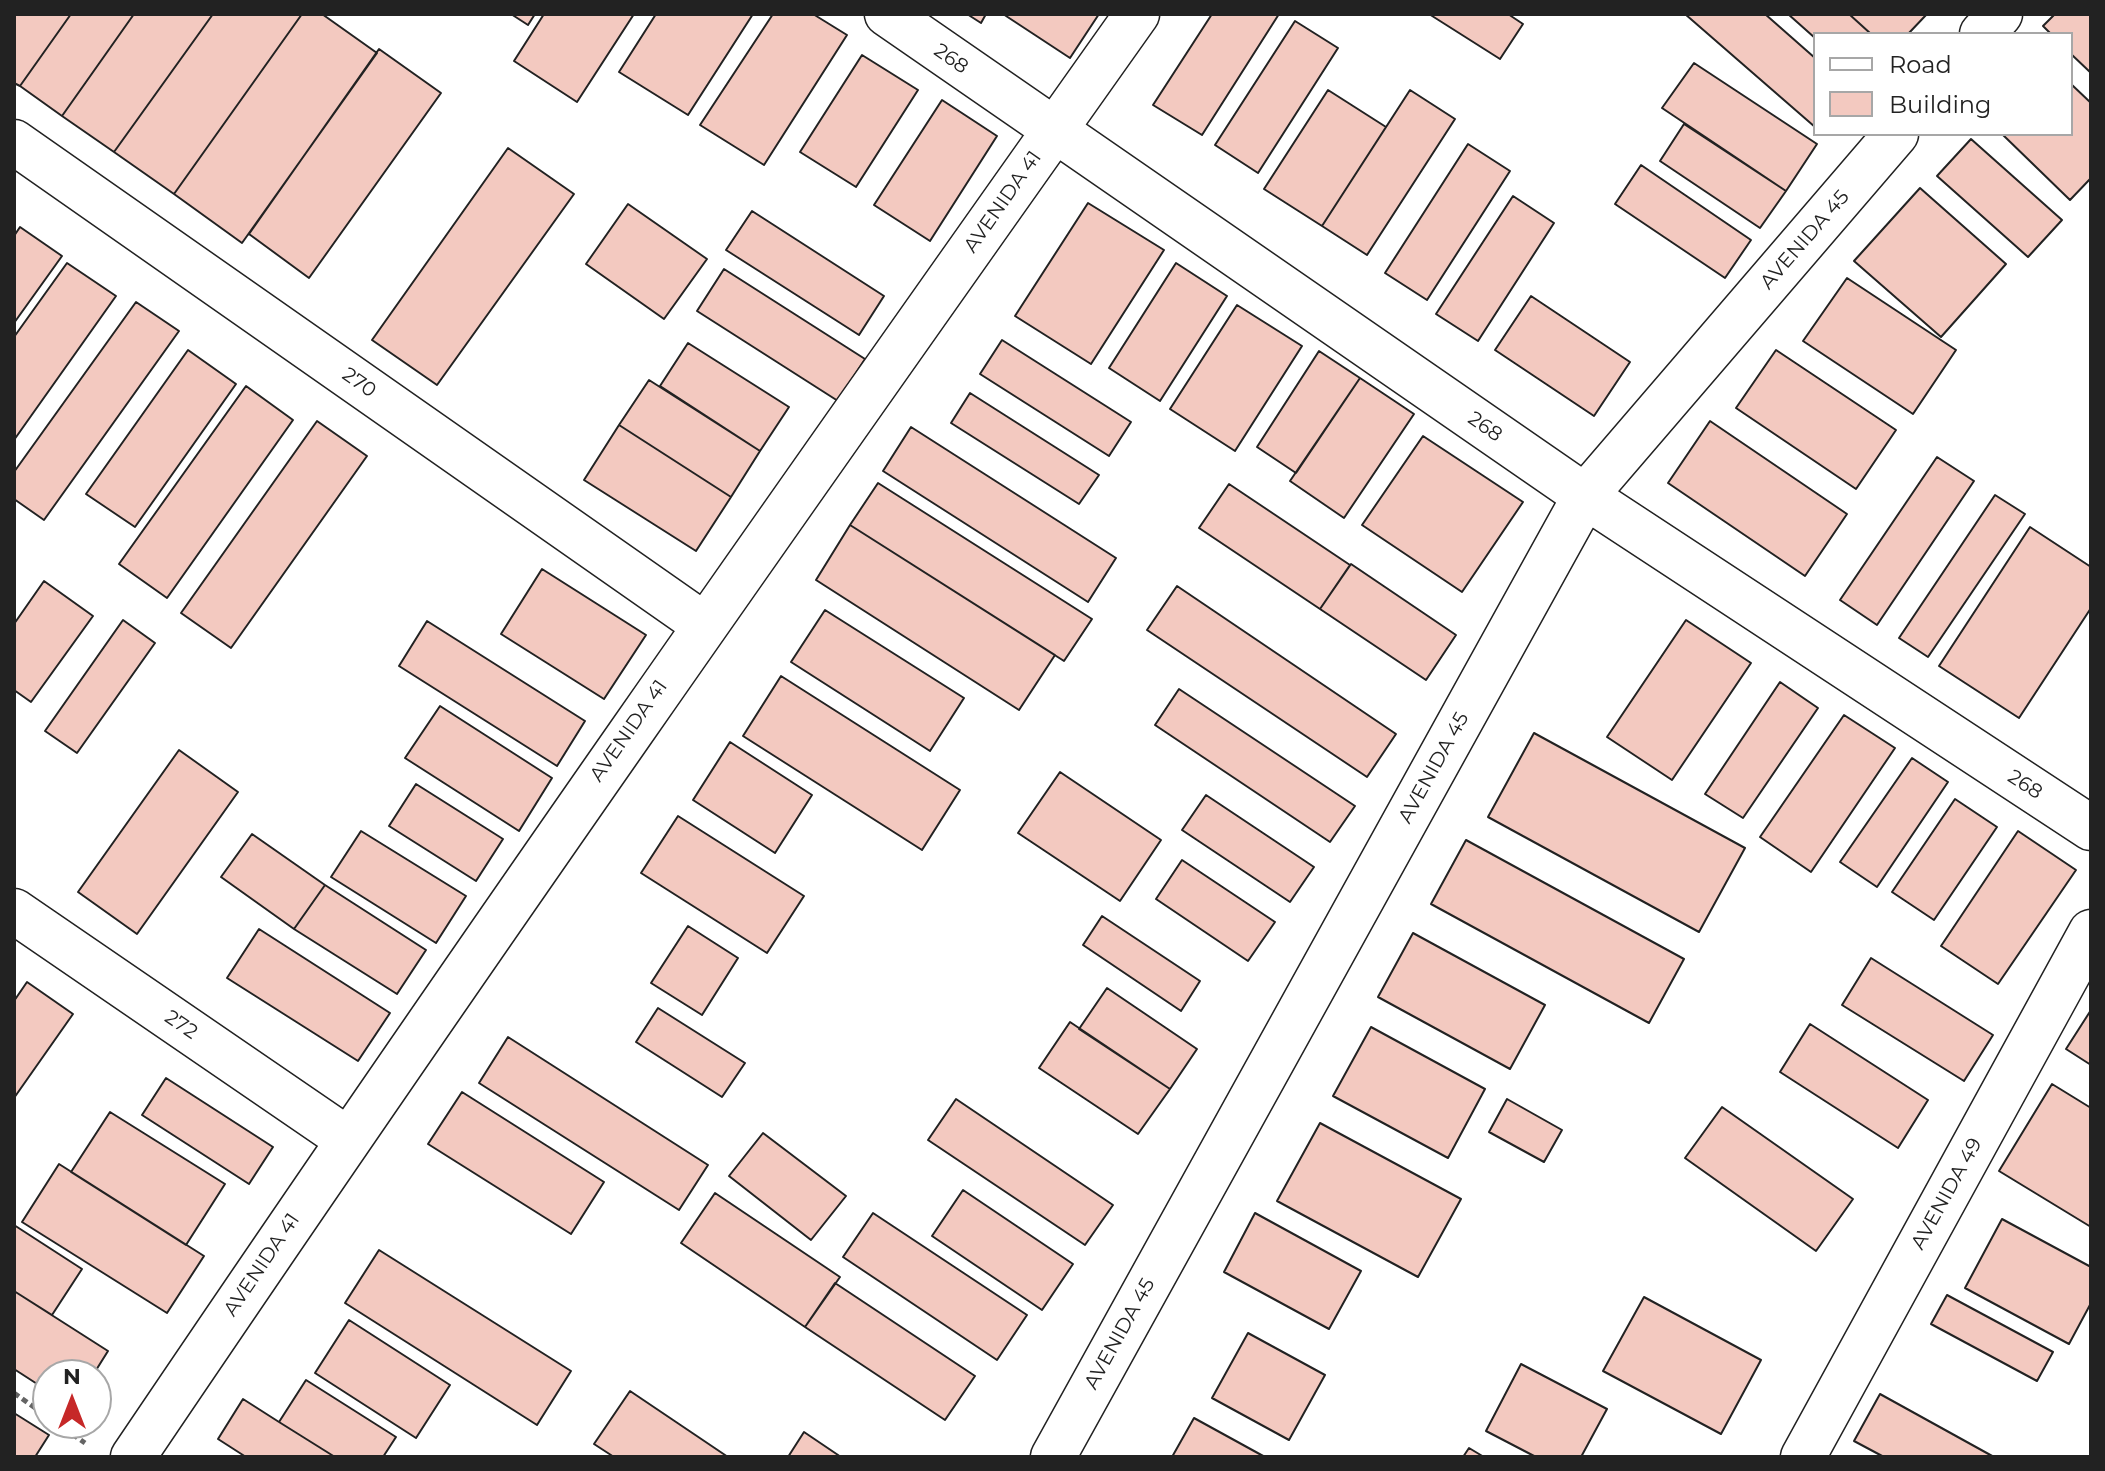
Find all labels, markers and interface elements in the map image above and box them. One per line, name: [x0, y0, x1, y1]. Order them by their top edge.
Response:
legend: [1813, 32, 2073, 136]
street label: 268: [929, 39, 973, 79]
text: Road: [1889, 50, 1952, 79]
text: Building: [1889, 90, 1992, 119]
street label: AVENIDA 41: [959, 146, 1047, 258]
street label: AVENIDA 45: [1755, 186, 1855, 294]
street label: 270: [337, 363, 381, 403]
street label: 268: [1463, 407, 1507, 447]
street label: AVENIDA 41: [585, 675, 673, 787]
street label: AVENIDA 45: [1394, 708, 1474, 828]
street label: 268: [2003, 765, 2047, 805]
street label: 272: [160, 1005, 202, 1045]
street label: AVENIDA 49: [1906, 1134, 1988, 1254]
street label: AVENIDA 41: [219, 1209, 305, 1321]
street label: AVENIDA 45: [1080, 1274, 1160, 1394]
north arrow: [32, 1359, 112, 1439]
text: N: [63, 1363, 81, 1390]

